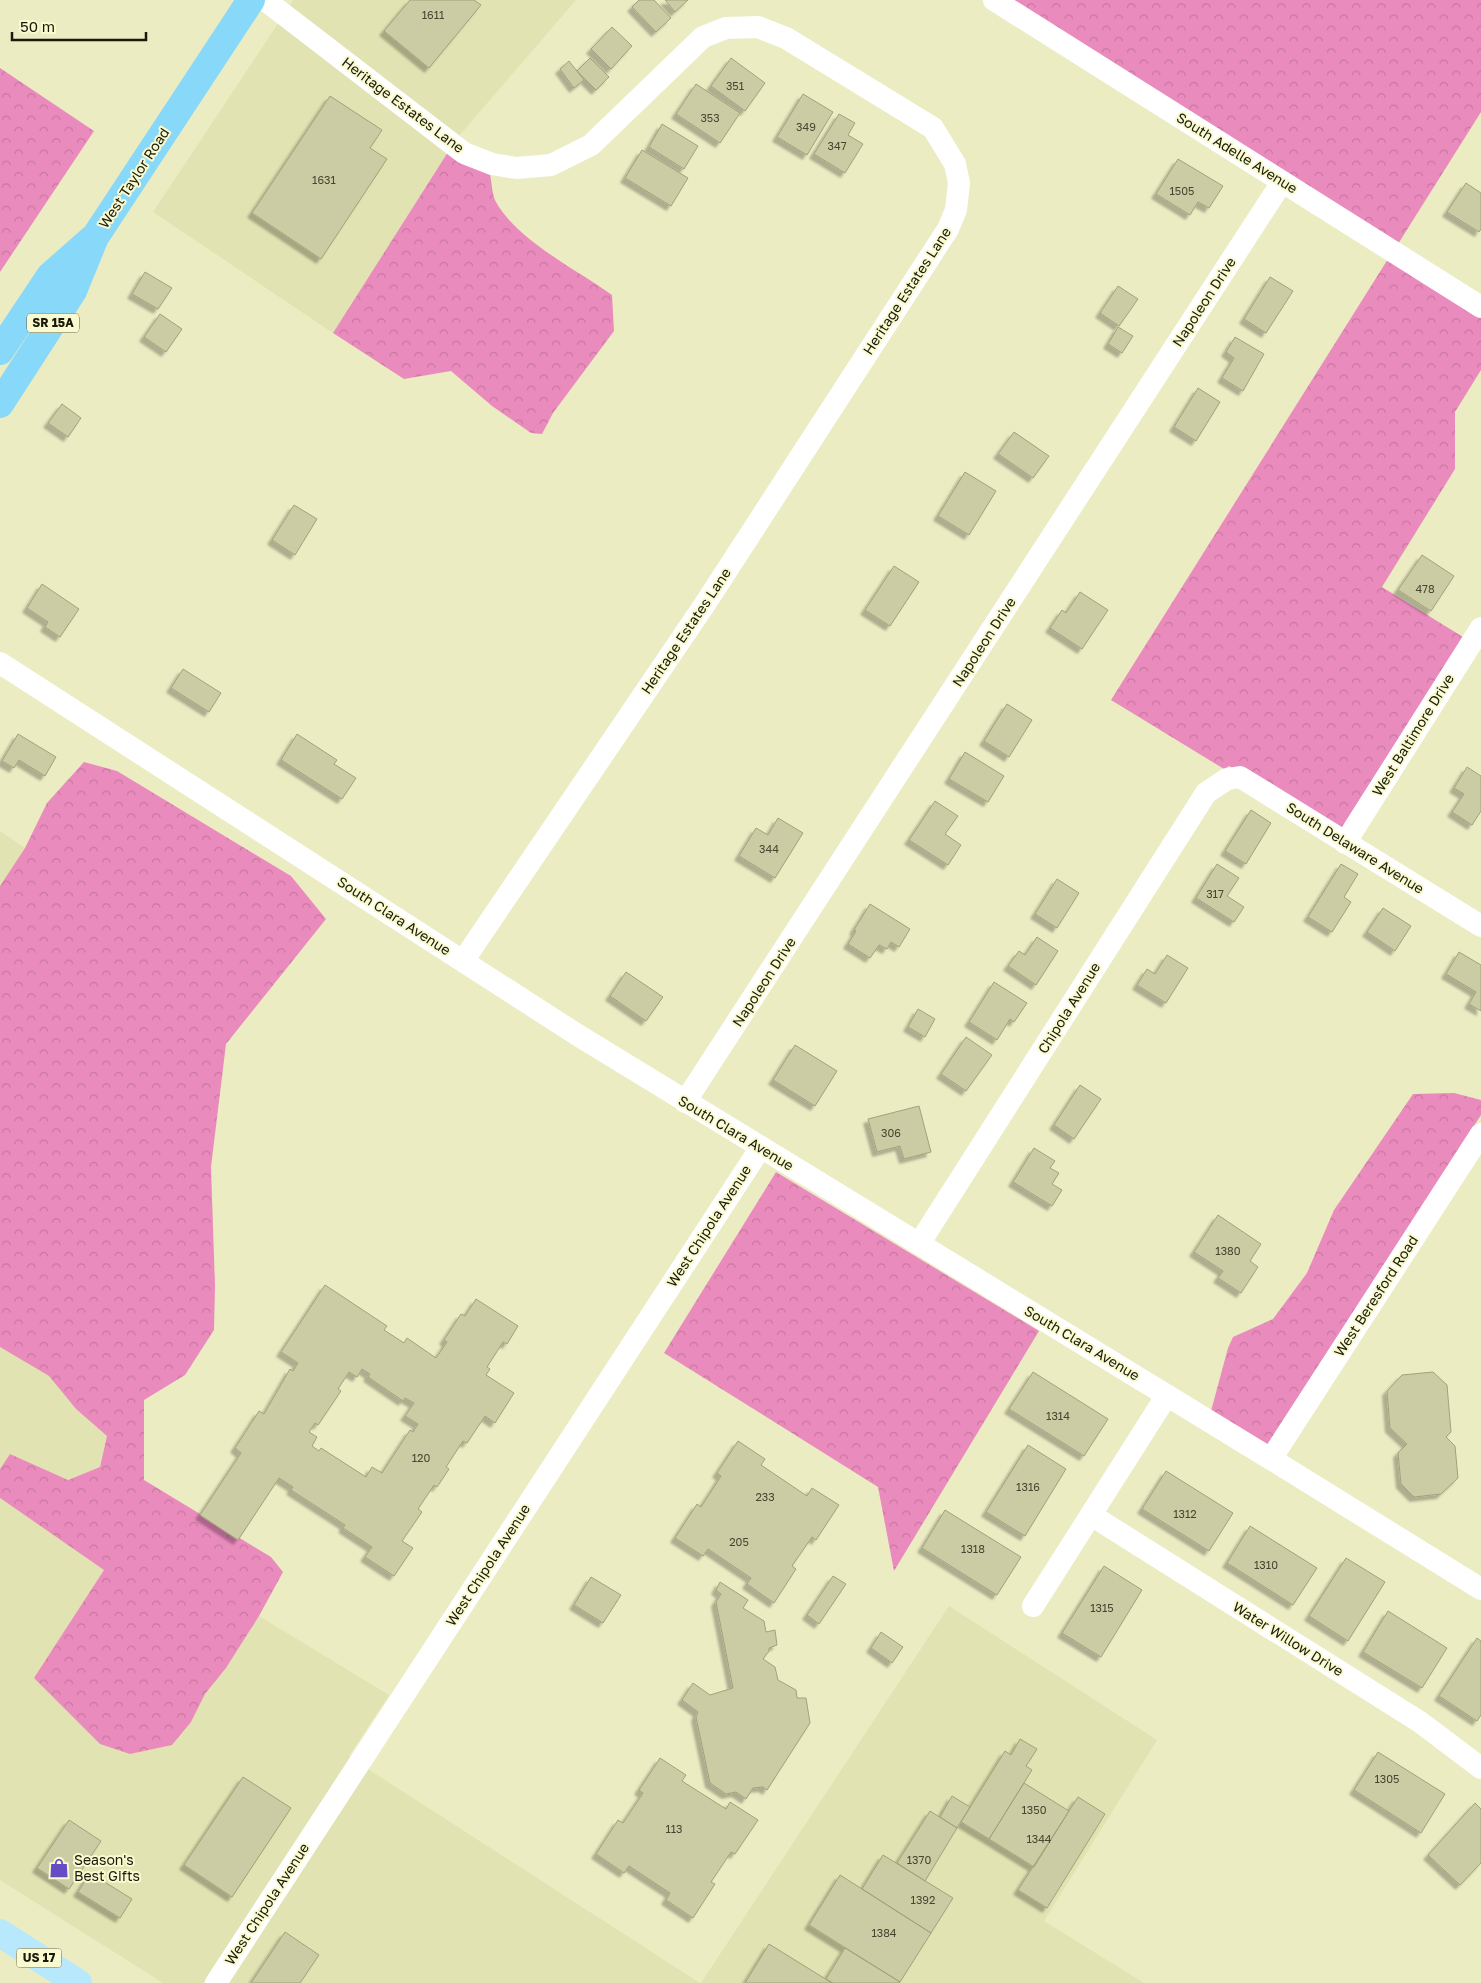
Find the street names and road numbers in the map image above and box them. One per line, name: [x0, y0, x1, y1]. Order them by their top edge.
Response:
street label: Heritage Estates Lane: [339, 53, 468, 156]
street label: South Adelle Avenue: [1174, 108, 1301, 197]
street label: West Taylor Road: [95, 124, 172, 231]
street label: Heritage Estates Lane: [859, 224, 954, 358]
street label: Napoleon Drive: [1168, 254, 1239, 350]
road number: SR 15A: [27, 314, 79, 332]
street label: Heritage Estates Lane: [637, 564, 734, 697]
street label: Napoleon Drive: [948, 594, 1019, 690]
street label: West Baltimore Drive: [1368, 671, 1457, 799]
street label: South Delaware Avenue: [1283, 798, 1427, 897]
street label: South Clara Avenue: [334, 873, 454, 959]
street label: Napoleon Drive: [728, 934, 799, 1030]
street label: Chipola Avenue: [1034, 959, 1103, 1056]
street label: South Clara Avenue: [675, 1091, 797, 1174]
street label: West Chipola Avenue: [663, 1162, 754, 1290]
street label: West Beresford Road: [1330, 1232, 1421, 1359]
street label: South Clara Avenue: [1021, 1301, 1143, 1384]
street label: West Chipola Avenue: [442, 1501, 533, 1629]
street label: Water Willow Drive: [1230, 1598, 1347, 1679]
street label: West Chipola Avenue: [221, 1840, 312, 1968]
road number: US 17: [16, 1949, 62, 1968]

